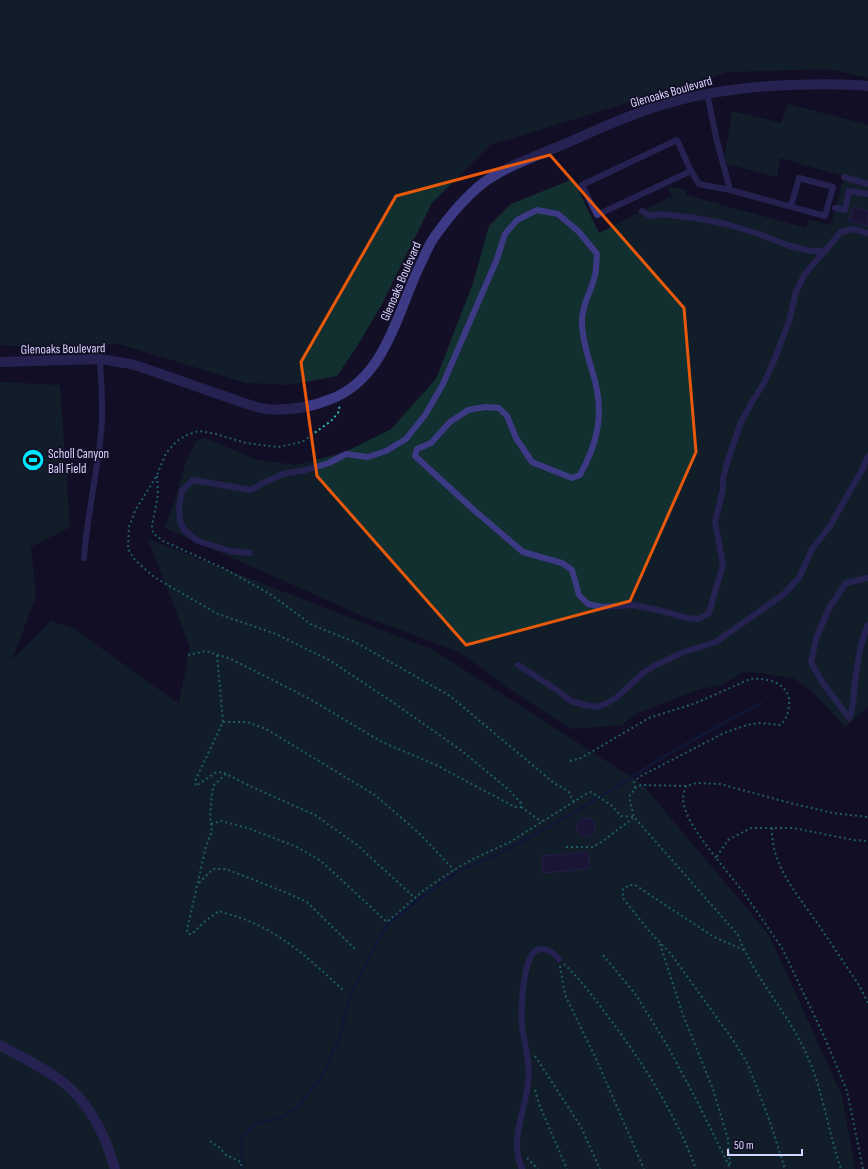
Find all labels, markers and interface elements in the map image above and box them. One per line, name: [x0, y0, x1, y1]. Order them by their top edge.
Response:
street label: Glenoaks Boulevard: [628, 73, 714, 111]
street label: Glenoaks Boulevard: [377, 239, 425, 323]
street label: Glenoaks Boulevard: [21, 340, 105, 358]
place label: Scholl Canyon Ball Field: [48, 446, 109, 477]
sports icon: Scholl Canyon Ball Field: [20, 447, 46, 473]
scale bar: [728, 1131, 802, 1157]
text: 50 m: [734, 1138, 754, 1153]

